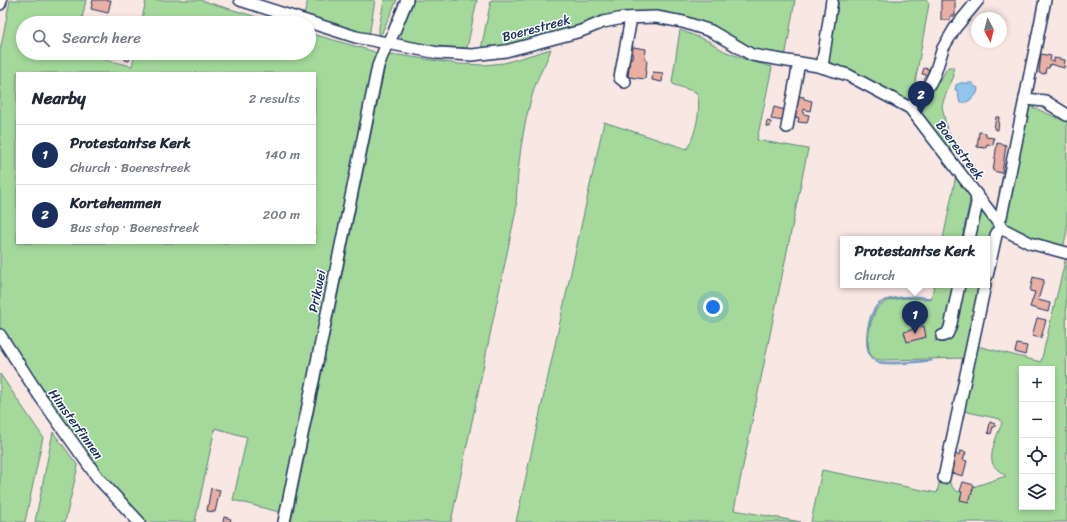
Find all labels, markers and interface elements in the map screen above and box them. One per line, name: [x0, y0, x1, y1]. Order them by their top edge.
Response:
street label: Boerestreek: [499, 8, 573, 48]
north arrow: [971, 12, 1007, 48]
search box: [16, 16, 316, 60]
text: Search here: [62, 25, 141, 51]
icon: search: [30, 27, 52, 49]
pin: 2: [908, 81, 934, 114]
text: Nearby: [32, 83, 86, 113]
text: 2 results: [249, 87, 300, 110]
street label: Boerestreek: [930, 115, 990, 185]
text: Protestantse Kerk: [70, 130, 191, 156]
text: 1: [42, 143, 48, 166]
text: 140 m: [265, 143, 300, 166]
text: Church · Boerestreek: [70, 156, 191, 179]
text: Kortehemmen: [70, 190, 161, 216]
text: 2: [41, 203, 49, 226]
text: 200 m: [263, 203, 300, 226]
text: Bus stop · Boerestreek: [70, 216, 199, 239]
popup: [840, 236, 990, 288]
text: Protestantse Kerk: [855, 238, 975, 264]
text: Church: [855, 264, 895, 287]
street label: Prikwei: [301, 267, 333, 314]
your location: [703, 297, 723, 317]
pin: 1: [902, 301, 928, 334]
map controls: [1019, 366, 1055, 510]
button: +: [1019, 366, 1055, 402]
street label: Himsterfinnen: [42, 384, 110, 464]
button: −: [1019, 402, 1055, 438]
button: locate: [1019, 438, 1055, 474]
button: layers: [1019, 474, 1055, 510]

